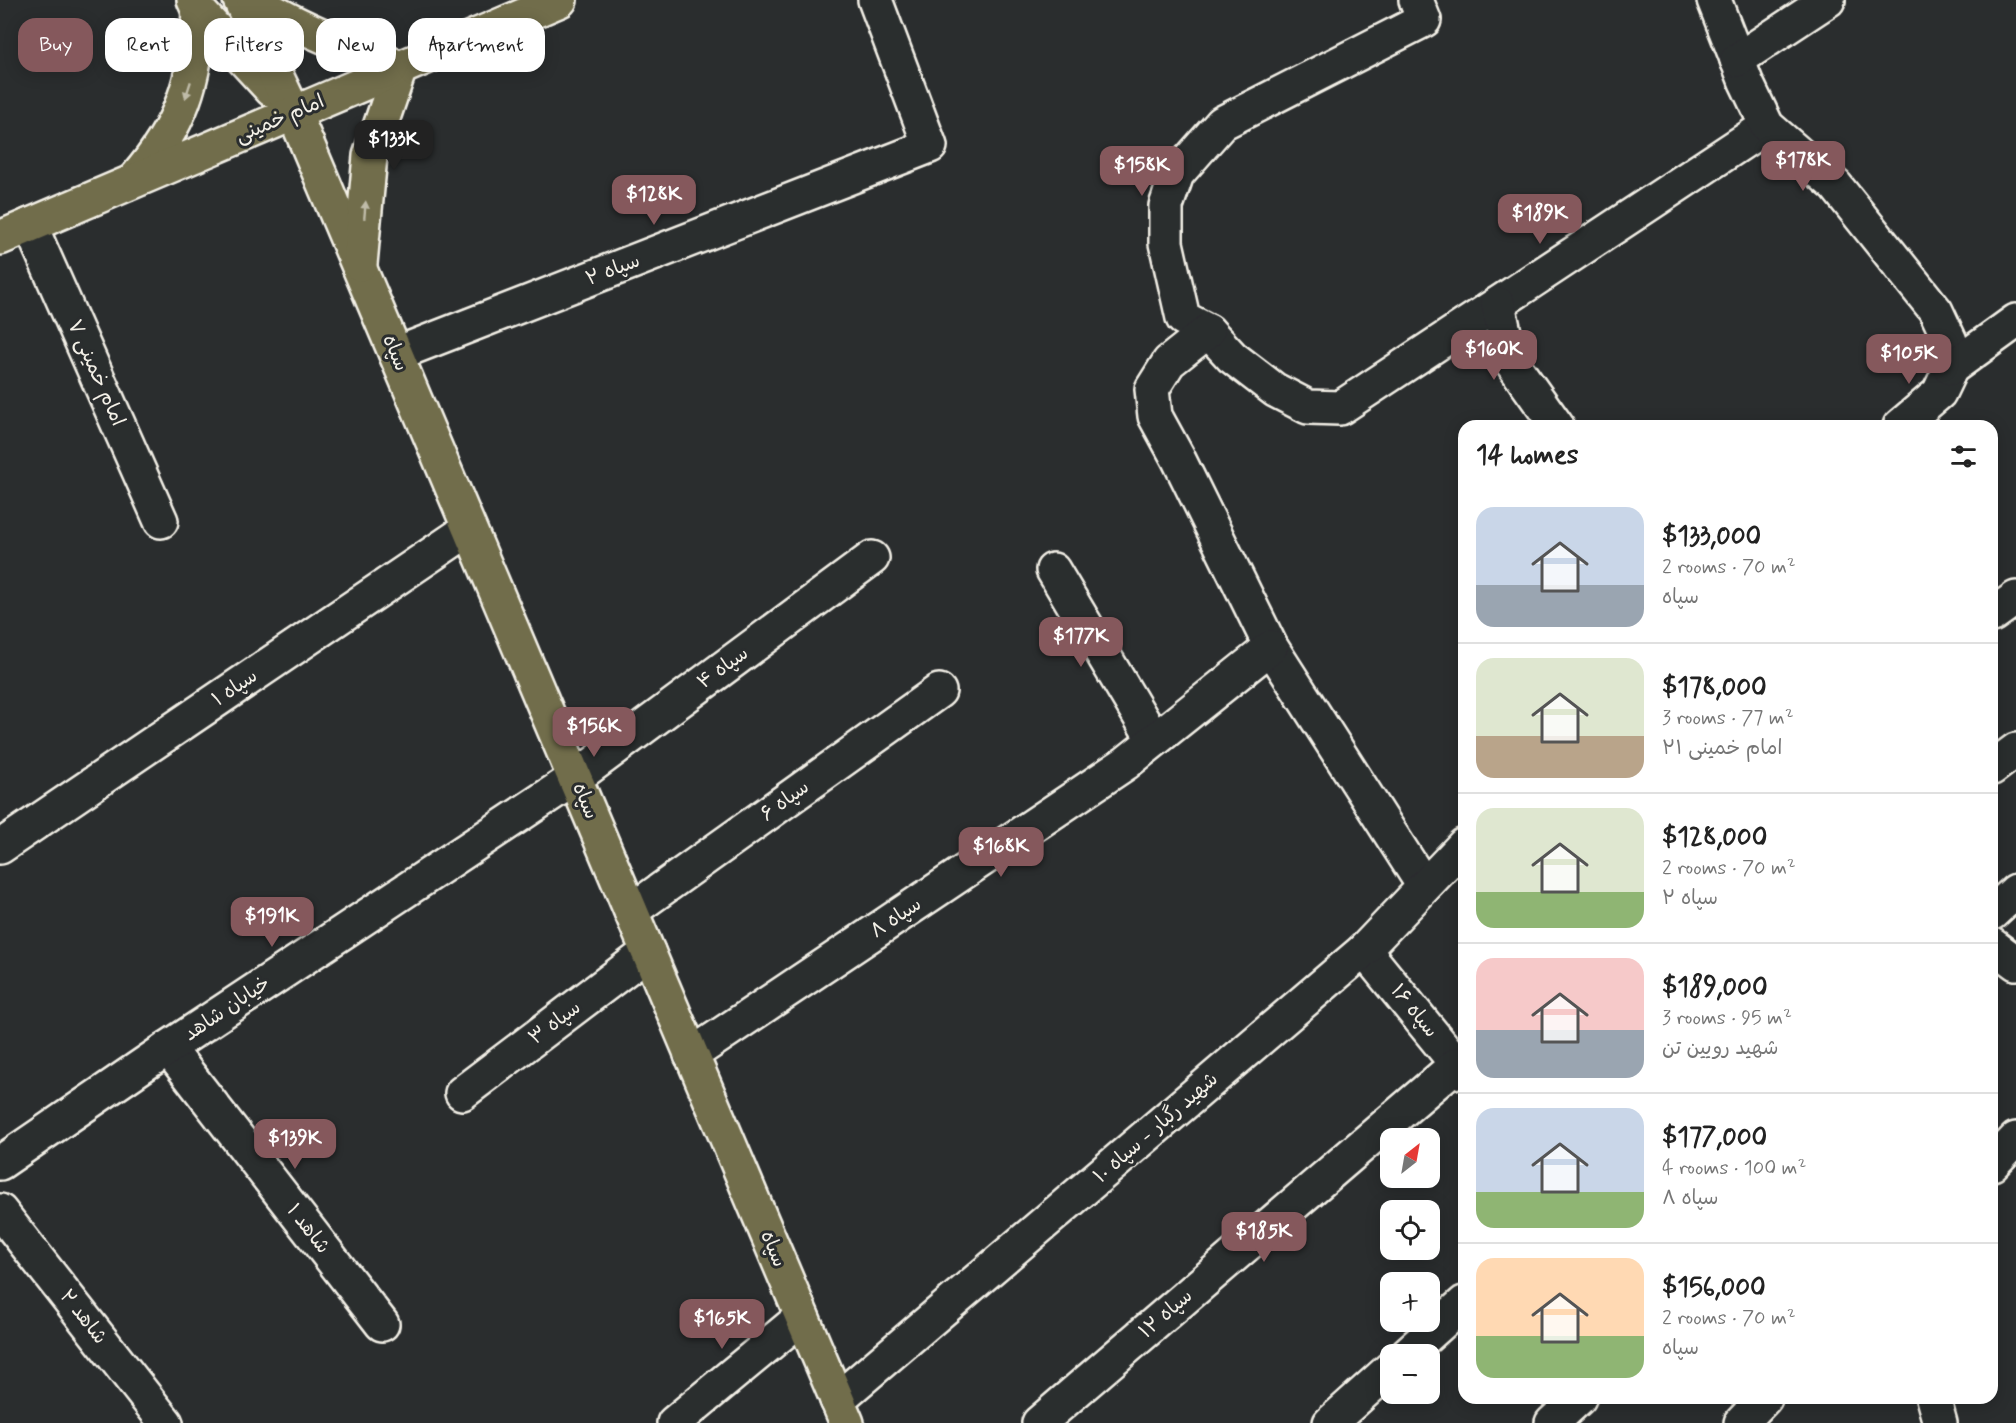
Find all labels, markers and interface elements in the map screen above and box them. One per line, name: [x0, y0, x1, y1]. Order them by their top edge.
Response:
chip: Buy: [18, 18, 93, 72]
chip: Rent: [105, 18, 192, 72]
chip: Filters: [204, 18, 304, 72]
chip: New: [316, 18, 396, 72]
chip: Apartment: [408, 18, 545, 72]
one-way arrow: [183, 81, 192, 99]
street label: امام خمینی: [231, 88, 329, 150]
pin: $133K: [352, 120, 436, 171]
text: $133K: [368, 126, 420, 153]
pin: $178K: [1761, 141, 1845, 192]
pin: $158K: [1100, 146, 1184, 197]
text: $178K: [1775, 147, 1831, 174]
text: $158K: [1114, 152, 1170, 179]
pin: $128K: [612, 175, 696, 226]
text: $128K: [626, 181, 682, 208]
pin: $189K: [1498, 194, 1582, 245]
text: $189K: [1512, 200, 1568, 227]
one-way arrow: [360, 201, 370, 220]
street label: سپاه ۲: [582, 247, 644, 293]
street label: امام خمینی ۷: [61, 316, 131, 430]
pin: $160K: [1452, 330, 1536, 381]
street label: سپاه: [375, 331, 415, 375]
pin: $105K: [1867, 334, 1951, 385]
text: $160K: [1465, 336, 1523, 363]
text: $105K: [1880, 340, 1938, 367]
text: 14 homes: [1476, 439, 1578, 473]
icon: filters: [1947, 440, 1980, 473]
text: $133,000: [1662, 520, 1761, 554]
icon: home: [1524, 531, 1596, 603]
text: 2 rooms · 70 m²: [1662, 554, 1796, 581]
text: سپاه: [1662, 584, 1699, 611]
pin: $177K: [1039, 617, 1123, 668]
text: $177K: [1053, 623, 1109, 650]
street label: سپاه ۴: [692, 640, 754, 696]
street label: سپاه ۱: [207, 663, 263, 713]
text: $178,000: [1662, 671, 1767, 705]
icon: home: [1524, 682, 1596, 754]
text: 3 rooms · 77 m²: [1662, 705, 1794, 732]
pin: $156K: [552, 707, 636, 758]
text: $156K: [567, 713, 621, 740]
text: امام خمینی ۲۱: [1662, 735, 1782, 762]
street label: سپاه ۶: [755, 774, 815, 828]
street label: سپاه: [565, 779, 605, 823]
text: $128,000: [1662, 821, 1767, 855]
pin: $168K: [959, 827, 1043, 878]
icon: home: [1524, 832, 1596, 904]
text: $168K: [973, 833, 1029, 860]
text: 2 rooms · 70 m²: [1662, 855, 1796, 882]
text: سپاه ۲: [1662, 885, 1718, 912]
street label: سپاه ۸: [865, 891, 927, 945]
pin: $191K: [230, 897, 314, 948]
text: $191K: [245, 903, 299, 930]
street label: خیابان شاهد: [179, 970, 275, 1048]
text: $189,000: [1662, 971, 1768, 1005]
street label: سپاه ۱۶: [1384, 978, 1444, 1044]
icon: home: [1524, 982, 1596, 1054]
street label: سپاه ۳: [523, 995, 587, 1051]
text: 3 rooms · 95 m²: [1662, 1005, 1792, 1032]
text: شهید رویین تن: [1662, 1035, 1778, 1062]
street label: شهید رگبار - سپاه ۱۰: [1088, 1066, 1224, 1190]
pin: $139K: [253, 1119, 337, 1170]
text: $177,000: [1662, 1121, 1767, 1155]
text: $139K: [268, 1125, 322, 1152]
north arrow: [1380, 1128, 1440, 1188]
map controls: [1380, 1128, 1440, 1404]
icon: home: [1524, 1132, 1596, 1204]
text: 4 rooms · 100 m²: [1662, 1155, 1806, 1182]
text: سپاه ۸: [1662, 1185, 1718, 1212]
street label: شاهد ۱: [280, 1198, 336, 1260]
button: locate: [1380, 1200, 1440, 1260]
pin: $185K: [1222, 1212, 1306, 1263]
text: $185K: [1236, 1218, 1292, 1245]
street label: سپاه: [753, 1227, 793, 1271]
text: $156,000: [1662, 1271, 1766, 1305]
button: +: [1380, 1272, 1440, 1332]
icon: home: [1524, 1282, 1596, 1354]
street label: سپاه ۱۲: [1133, 1283, 1199, 1345]
street label: شاهد ۲: [53, 1284, 113, 1350]
pin: $165K: [680, 1299, 764, 1350]
text: $165K: [694, 1305, 751, 1332]
text: 2 rooms · 70 m²: [1662, 1305, 1796, 1332]
text: سپاه: [1662, 1335, 1699, 1362]
button: −: [1380, 1344, 1440, 1404]

